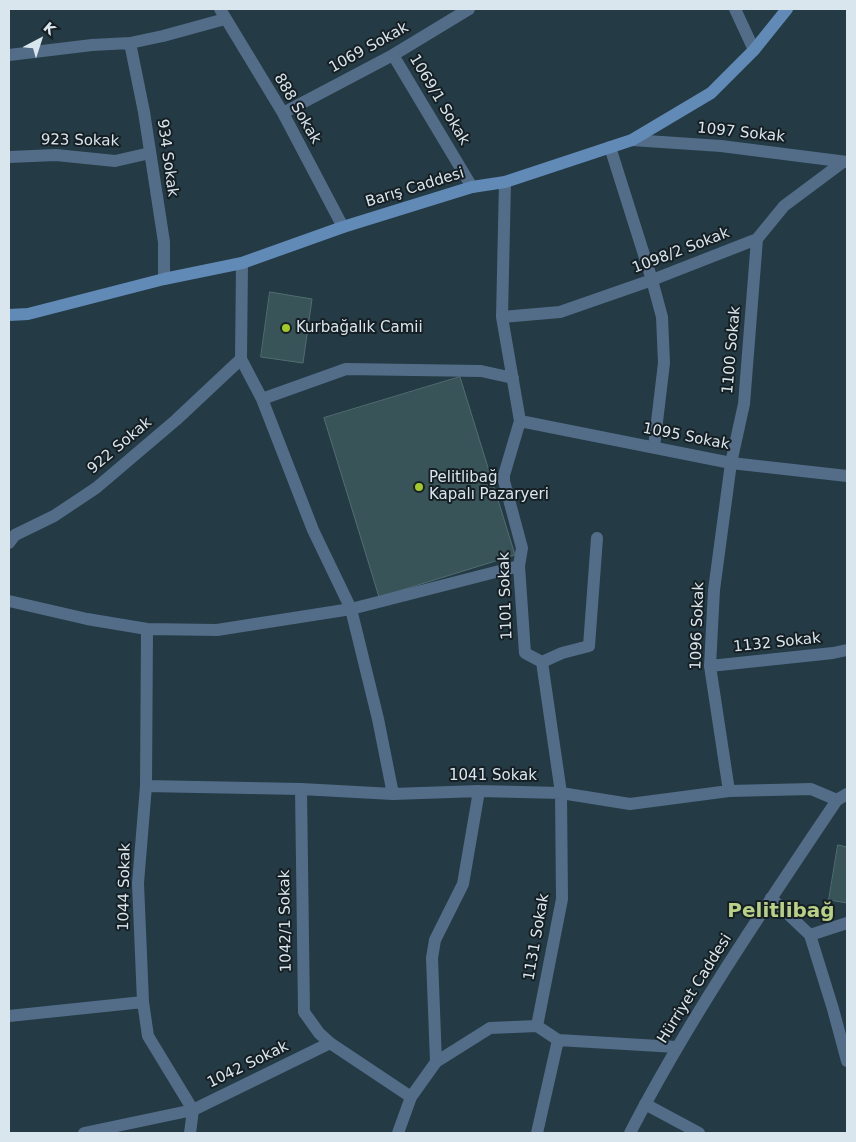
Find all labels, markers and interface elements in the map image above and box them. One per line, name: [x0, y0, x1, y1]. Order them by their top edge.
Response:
north arrow: [15, 15, 65, 65]
text: K: [40, 19, 59, 38]
street label: 1069 Sokak: [326, 19, 412, 77]
street label: 1069/1 Sokak: [405, 51, 473, 149]
street label: 888 Sokak: [270, 71, 324, 147]
street label: 934 Sokak: [153, 118, 181, 198]
street label: 1097 Sokak: [696, 119, 786, 147]
street label: 923 Sokak: [41, 131, 119, 151]
street label: Barış Caddesi: [363, 164, 467, 212]
street label: 1098/2 Sokak: [630, 224, 732, 278]
street label: 1100 Sokak: [719, 305, 745, 395]
place label: Kurbağalık Camii: [296, 319, 423, 337]
marker: Kurbağalık Camii: [280, 322, 292, 334]
street label: 922 Sokak: [84, 414, 156, 478]
street label: 1095 Sokak: [641, 420, 731, 454]
place label: Pelitlibağ Kapalı Pazaryeri: [429, 469, 549, 504]
marker: Pelitlibağ Kapalı Pazaryeri: [413, 481, 425, 493]
street label: 1101 Sokak: [495, 552, 517, 640]
street label: 1096 Sokak: [687, 582, 709, 670]
street label: 1132 Sokak: [732, 629, 822, 657]
street label: 1041 Sokak: [449, 767, 537, 785]
street label: 1044 Sokak: [115, 843, 135, 931]
street label: 1042/1 Sokak: [276, 870, 296, 972]
street label: 1131 Sokak: [521, 892, 553, 982]
district label: Pelitlibağ: [727, 900, 835, 924]
street label: Hürriyet Caddesi: [654, 931, 736, 1047]
street label: 1042 Sokak: [205, 1038, 291, 1092]

